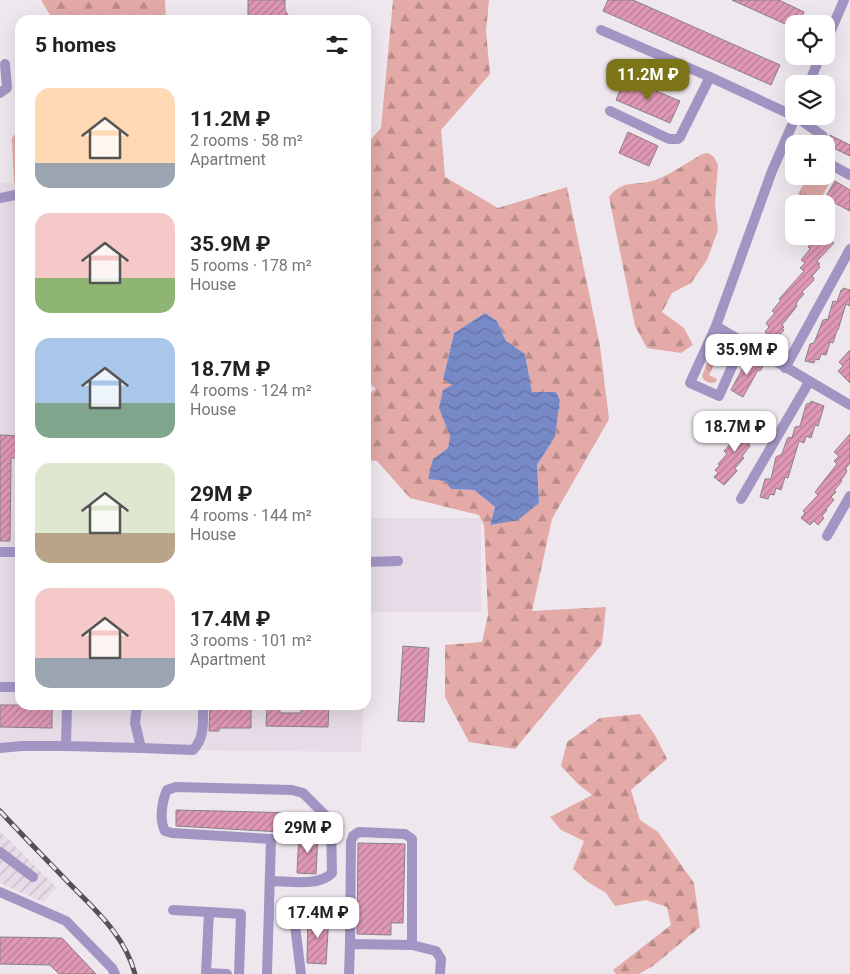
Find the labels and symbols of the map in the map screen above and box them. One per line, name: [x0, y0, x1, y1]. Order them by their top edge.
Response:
pin: 11.2M ₽: [602, 58, 694, 101]
pin: 35.9M ₽: [701, 334, 793, 376]
pin: 18.7M ₽: [689, 410, 781, 453]
pin: 29M ₽: [273, 812, 343, 854]
pin: 17.4M ₽: [272, 896, 364, 939]

